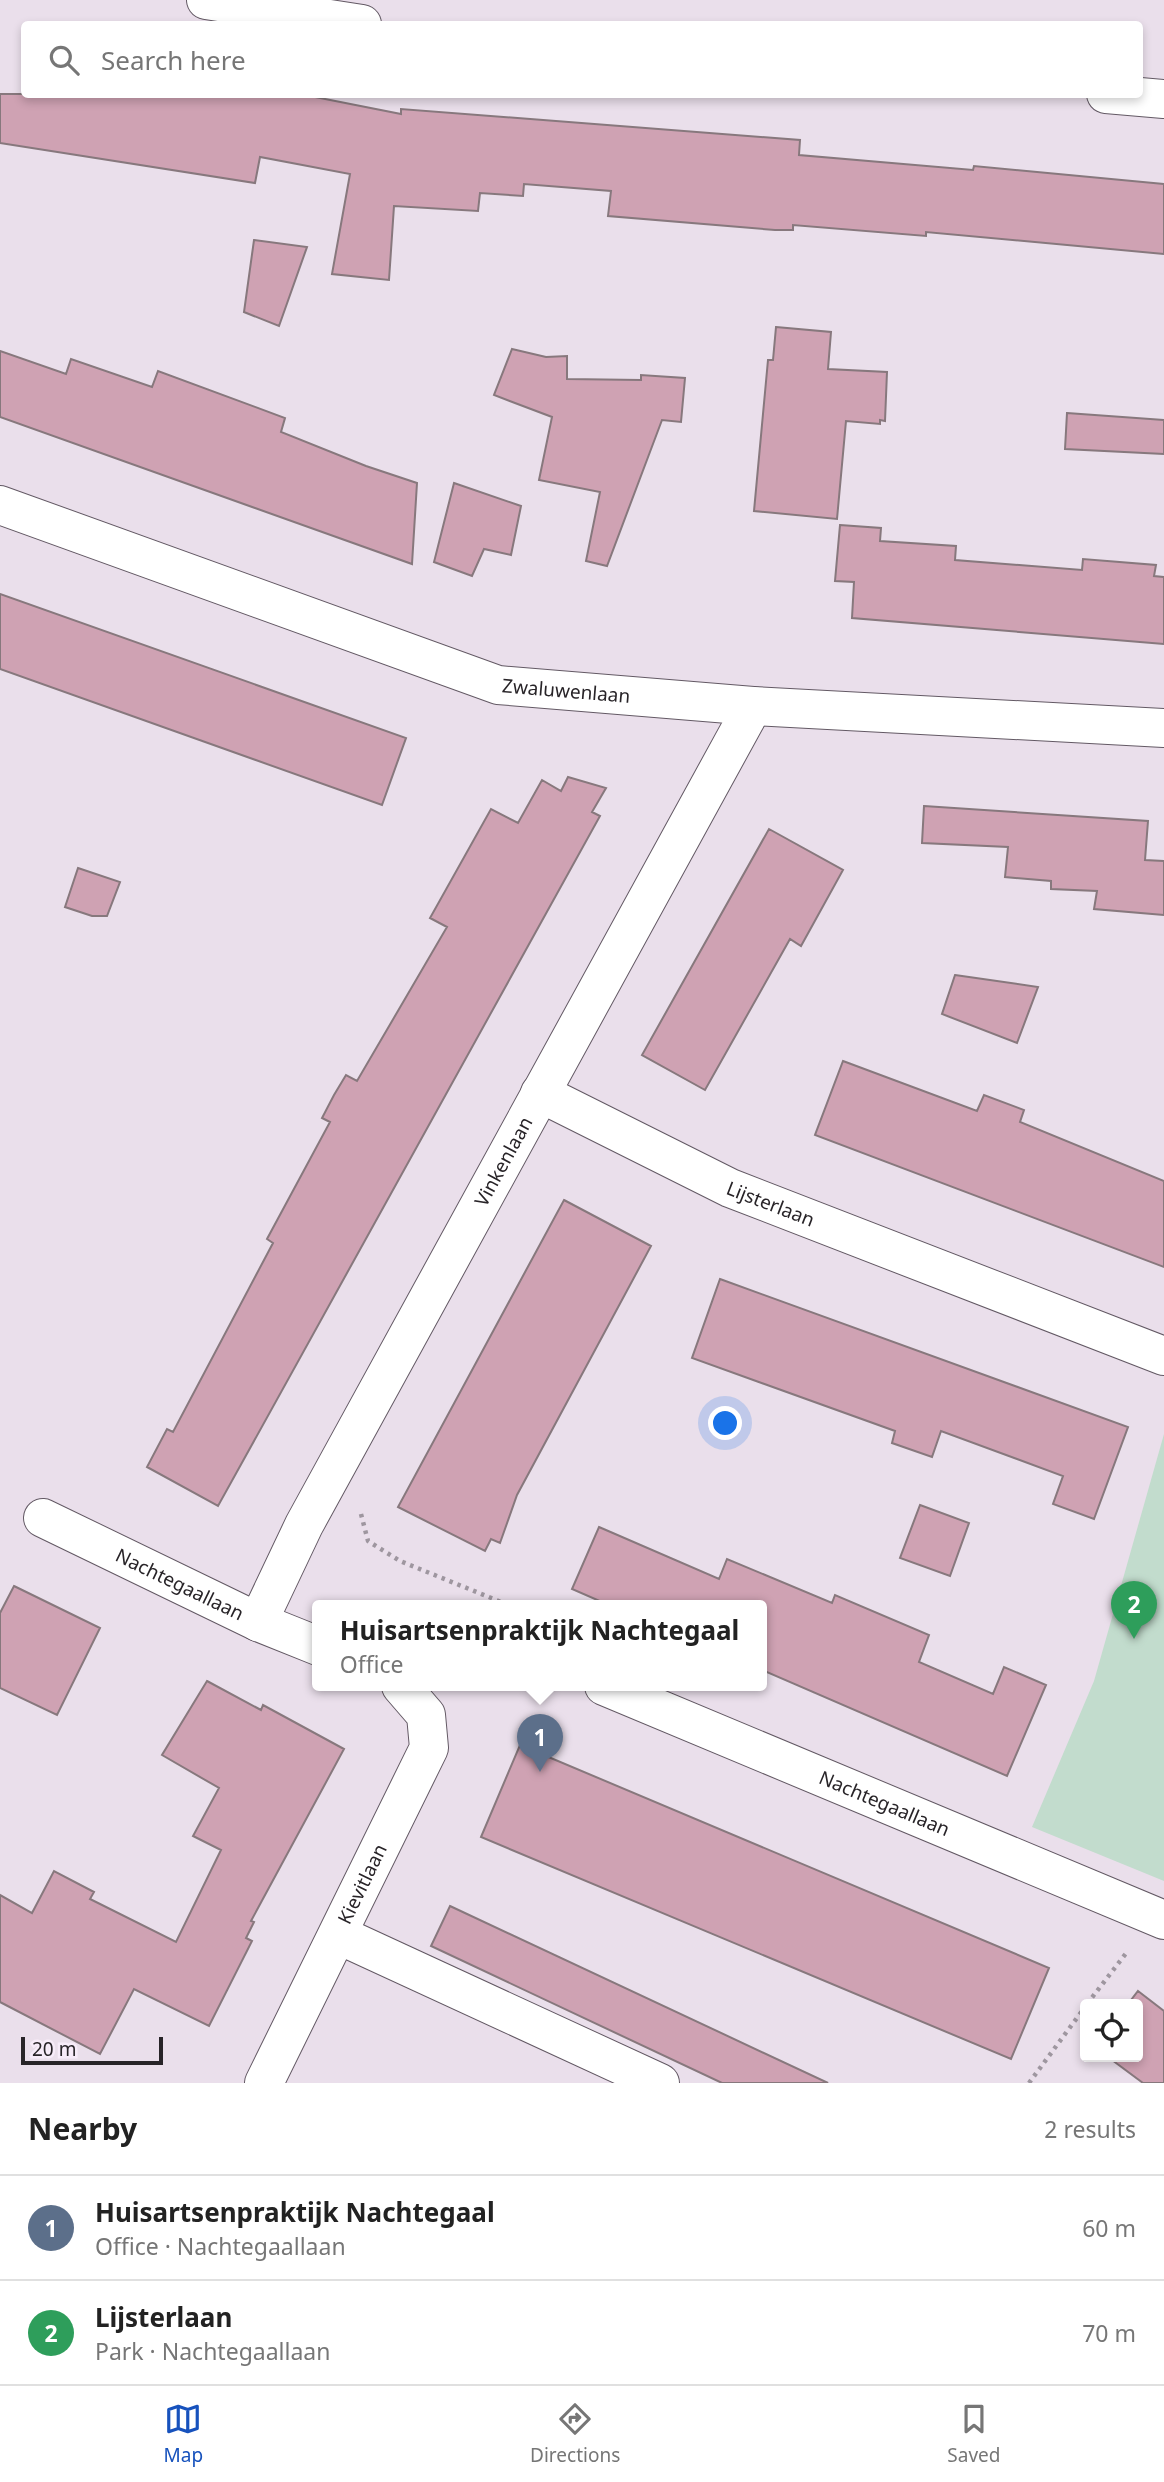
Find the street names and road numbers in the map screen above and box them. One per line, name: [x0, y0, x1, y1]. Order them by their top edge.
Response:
street label: Zwaluwenlaan: [501, 672, 631, 709]
street label: Vinkenlaan: [468, 1112, 538, 1211]
street label: Lijsterlaan: [723, 1175, 818, 1233]
street label: Nachtegaallaan: [111, 1542, 248, 1626]
street label: Nachtegaallaan: [815, 1764, 954, 1842]
street label: Kievitlaan: [331, 1839, 393, 1928]

